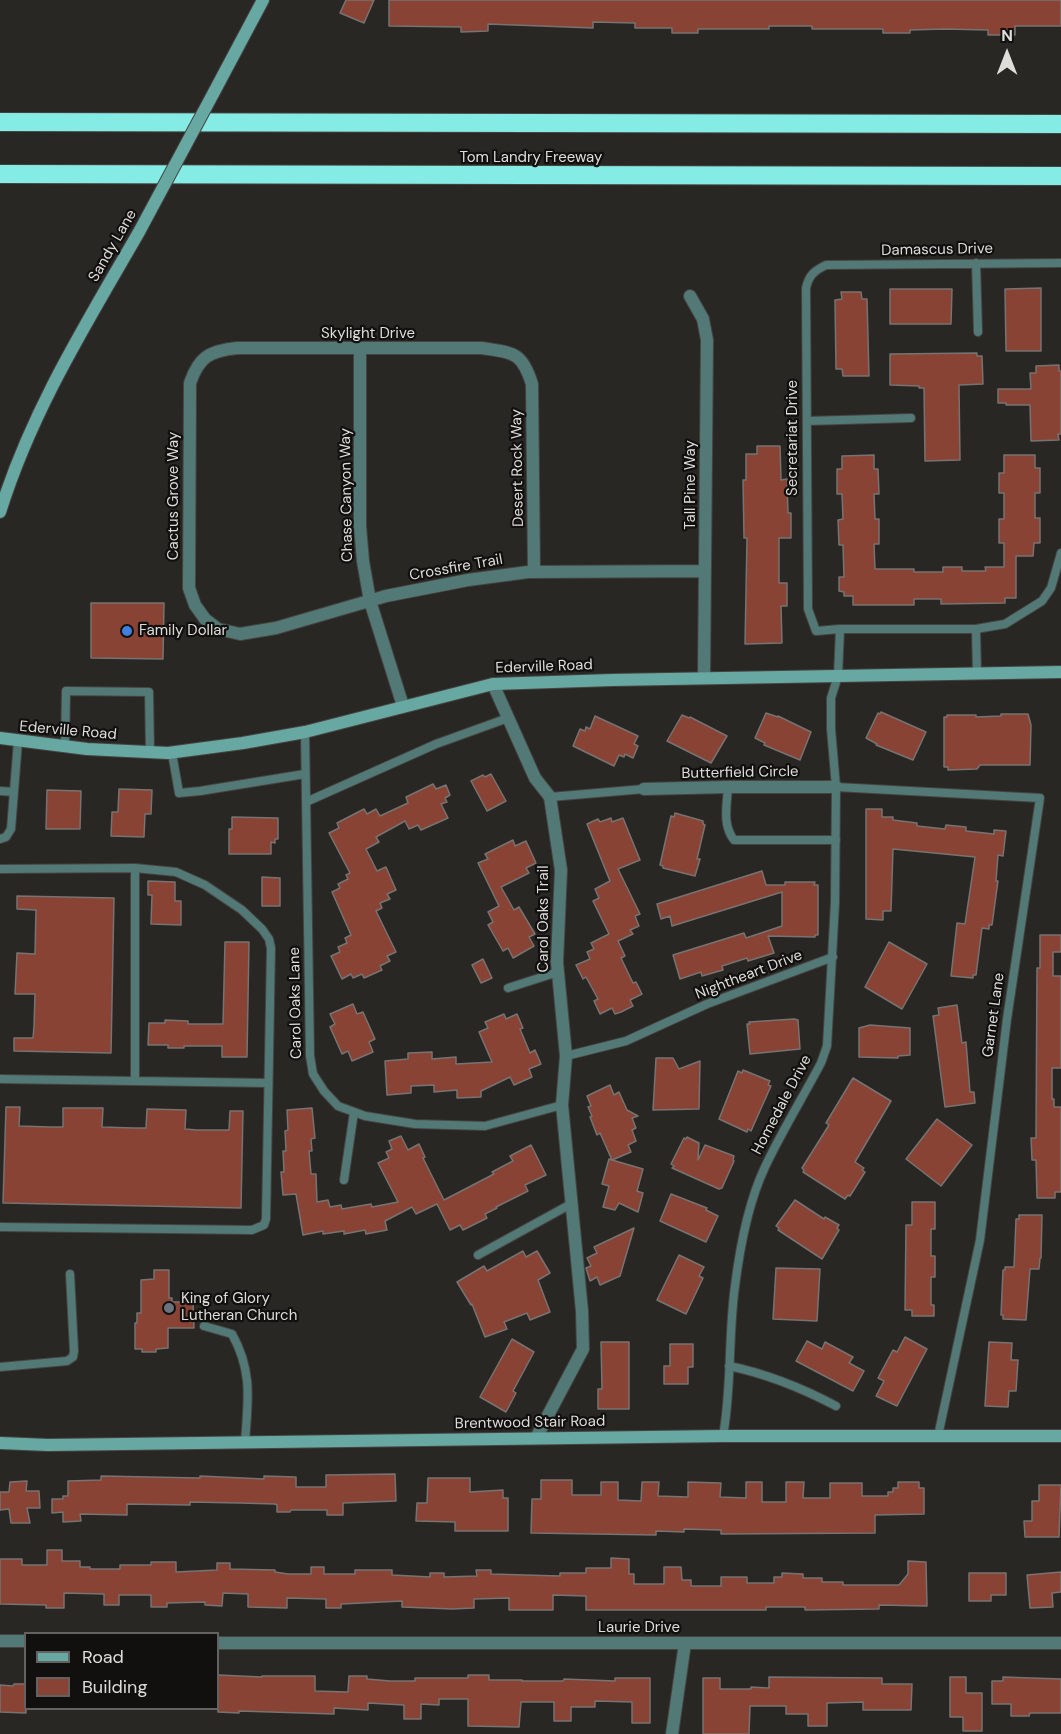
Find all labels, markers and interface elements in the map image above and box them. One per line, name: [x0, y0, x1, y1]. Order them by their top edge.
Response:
north arrow: [977, 24, 1037, 84]
text: N: [1001, 25, 1013, 46]
street label: Tom Landry Freeway: [460, 149, 602, 167]
street label: Sandy Lane: [85, 207, 141, 285]
street label: Damascus Drive: [881, 240, 993, 260]
street label: Skylight Drive: [321, 325, 415, 343]
street label: Secretariat Drive: [784, 380, 802, 496]
street label: Desert Rock Way: [508, 409, 528, 527]
street label: Chase Canyon Way: [337, 428, 357, 562]
street label: Cactus Grove Way: [165, 432, 183, 560]
street label: Tall Pine Way: [682, 440, 700, 530]
street label: Crossfire Trail: [408, 551, 504, 585]
place label: Family Dollar: [139, 622, 227, 640]
marker: Family Dollar: [120, 624, 134, 638]
street label: Ederville Road: [495, 656, 593, 678]
street label: Ederville Road: [19, 718, 117, 744]
street label: Butterfield Circle: [681, 763, 799, 783]
street label: Carol Oaks Trail: [535, 865, 553, 973]
street label: Nightheart Drive: [693, 946, 805, 1004]
street label: Carol Oaks Lane: [286, 947, 306, 1059]
street label: Garnet Lane: [979, 972, 1009, 1058]
street label: Homedale Drive: [748, 1052, 816, 1158]
place label: King of Glory Lutheran Church: [181, 1290, 297, 1325]
marker: King of Glory Lutheran Church: [162, 1301, 176, 1315]
street label: Brentwood Stair Road: [455, 1413, 605, 1433]
street label: Laurie Drive: [598, 1619, 680, 1637]
legend: [24, 1632, 219, 1710]
text: Road: [82, 1645, 124, 1669]
text: Building: [82, 1675, 147, 1699]

